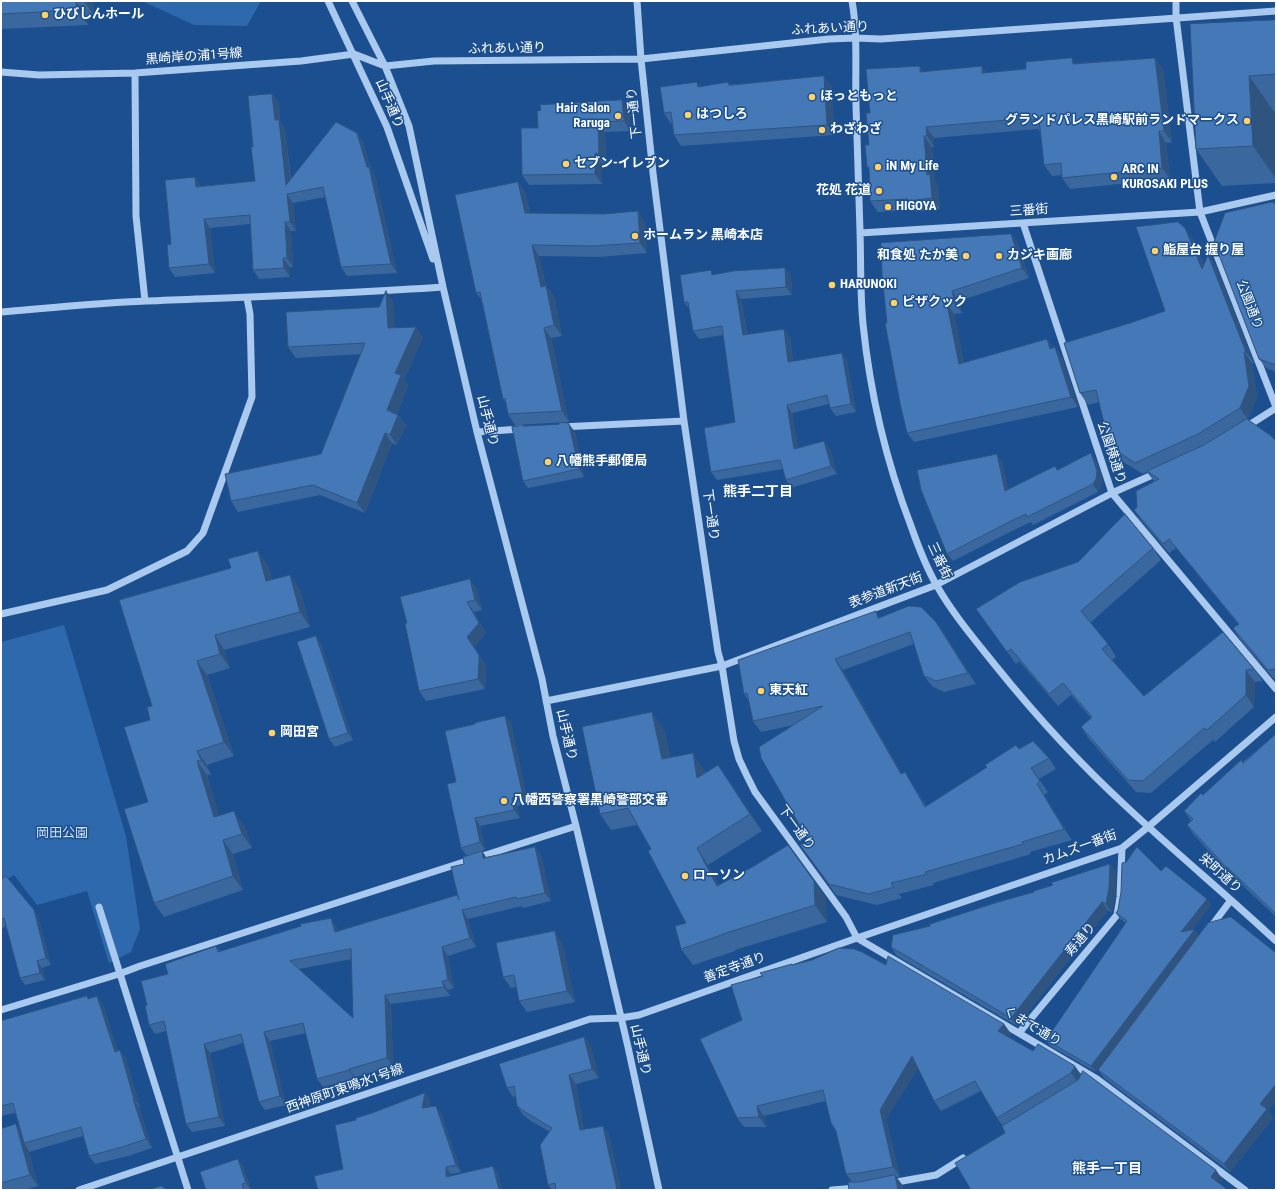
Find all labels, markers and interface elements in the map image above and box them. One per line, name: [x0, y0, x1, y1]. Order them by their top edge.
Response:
place label: ひびしんホール: [53, 7, 144, 23]
marker: ひびしんホール: [40, 10, 50, 20]
street label: ふれあい通り: [791, 19, 869, 39]
street label: ふれあい通り: [468, 41, 546, 57]
street label: 黒崎岸の浦1号線: [145, 46, 243, 68]
street label: 山手通り: [372, 77, 406, 131]
street label: 下一通り: [625, 86, 645, 140]
place label: ほっともっと: [820, 89, 898, 105]
marker: ほっともっと: [807, 92, 817, 102]
place label: Hair Salon Raruga: [556, 101, 610, 132]
place label: はつしろ: [696, 107, 748, 123]
marker: はつしろ: [683, 110, 693, 120]
marker: Hair Salon Raruga: [613, 111, 623, 121]
place label: グランドパレス黒崎駅前ランドマークス: [1005, 113, 1239, 129]
marker: グランドパレス黒崎駅前ランドマークス: [1242, 116, 1252, 126]
place label: わざわざ: [830, 122, 882, 138]
marker: わざわざ: [817, 125, 827, 135]
place label: セブン-イレブン: [574, 156, 670, 172]
marker: セブン-イレブン: [561, 159, 571, 169]
place label: iN My Life: [886, 159, 939, 175]
marker: iN My Life: [873, 162, 883, 172]
place label: ARC IN KUROSAKI PLUS: [1122, 162, 1208, 193]
marker: ARC IN KUROSAKI PLUS: [1109, 172, 1119, 182]
place label: 花処 花道: [816, 183, 871, 199]
marker: 花処 花道: [874, 186, 884, 196]
place label: HIGOYA: [896, 199, 937, 215]
marker: HIGOYA: [883, 202, 893, 212]
street label: 三番街: [1009, 202, 1049, 220]
place label: ホームラン 黒崎本店: [643, 228, 763, 244]
marker: ホームラン 黒崎本店: [630, 231, 640, 241]
place label: 鮨屋台 握り屋: [1163, 243, 1244, 259]
marker: 鮨屋台 握り屋: [1150, 246, 1160, 256]
place label: 和食処 たか美: [877, 248, 958, 264]
place label: カジキ画廊: [1007, 248, 1072, 264]
marker: 和食処 たか美: [961, 251, 971, 261]
marker: カジキ画廊: [994, 251, 1004, 261]
place label: HARUNOKI: [840, 277, 897, 293]
street label: 公園通り: [1232, 278, 1266, 332]
marker: HARUNOKI: [827, 280, 837, 290]
place label: ピザクック: [902, 295, 967, 311]
marker: ピザクック: [889, 298, 899, 308]
street label: 山手通り: [473, 394, 501, 448]
street label: 公園横通り: [1094, 420, 1128, 486]
place label: 八幡熊手郵便局: [556, 454, 647, 470]
marker: 八幡熊手郵便局: [543, 457, 553, 467]
district label: 熊手二丁目: [723, 484, 793, 500]
street label: 下一通り: [699, 488, 721, 542]
street label: 三番街: [924, 540, 954, 582]
street label: 表参道新天街: [847, 570, 925, 612]
place label: 東天紅: [769, 683, 808, 699]
marker: 東天紅: [756, 686, 766, 696]
street label: 山手通り: [553, 708, 579, 762]
place label: 岡田宮: [280, 725, 319, 741]
marker: 岡田宮: [267, 728, 277, 738]
place label: 八幡西警察署黒崎警部交番: [512, 793, 668, 809]
marker: 八幡西警察署黒崎警部交番: [499, 796, 509, 806]
street label: 下一通り: [774, 802, 818, 854]
park label: 岡田公園: [36, 826, 88, 842]
street label: カムズ一番街: [1041, 827, 1119, 869]
street label: 栄町通り: [1195, 851, 1245, 897]
place label: ローソン: [693, 868, 745, 884]
marker: ローソン: [680, 871, 690, 881]
street label: 寿通り: [1062, 920, 1100, 960]
street label: 善定寺通り: [702, 950, 768, 986]
street label: くまで通り: [1000, 1004, 1064, 1050]
street label: 山手通り: [627, 1023, 653, 1077]
street label: 西神原町東鳴水1号線: [284, 1062, 406, 1116]
district label: 熊手一丁目: [1072, 1161, 1142, 1177]

